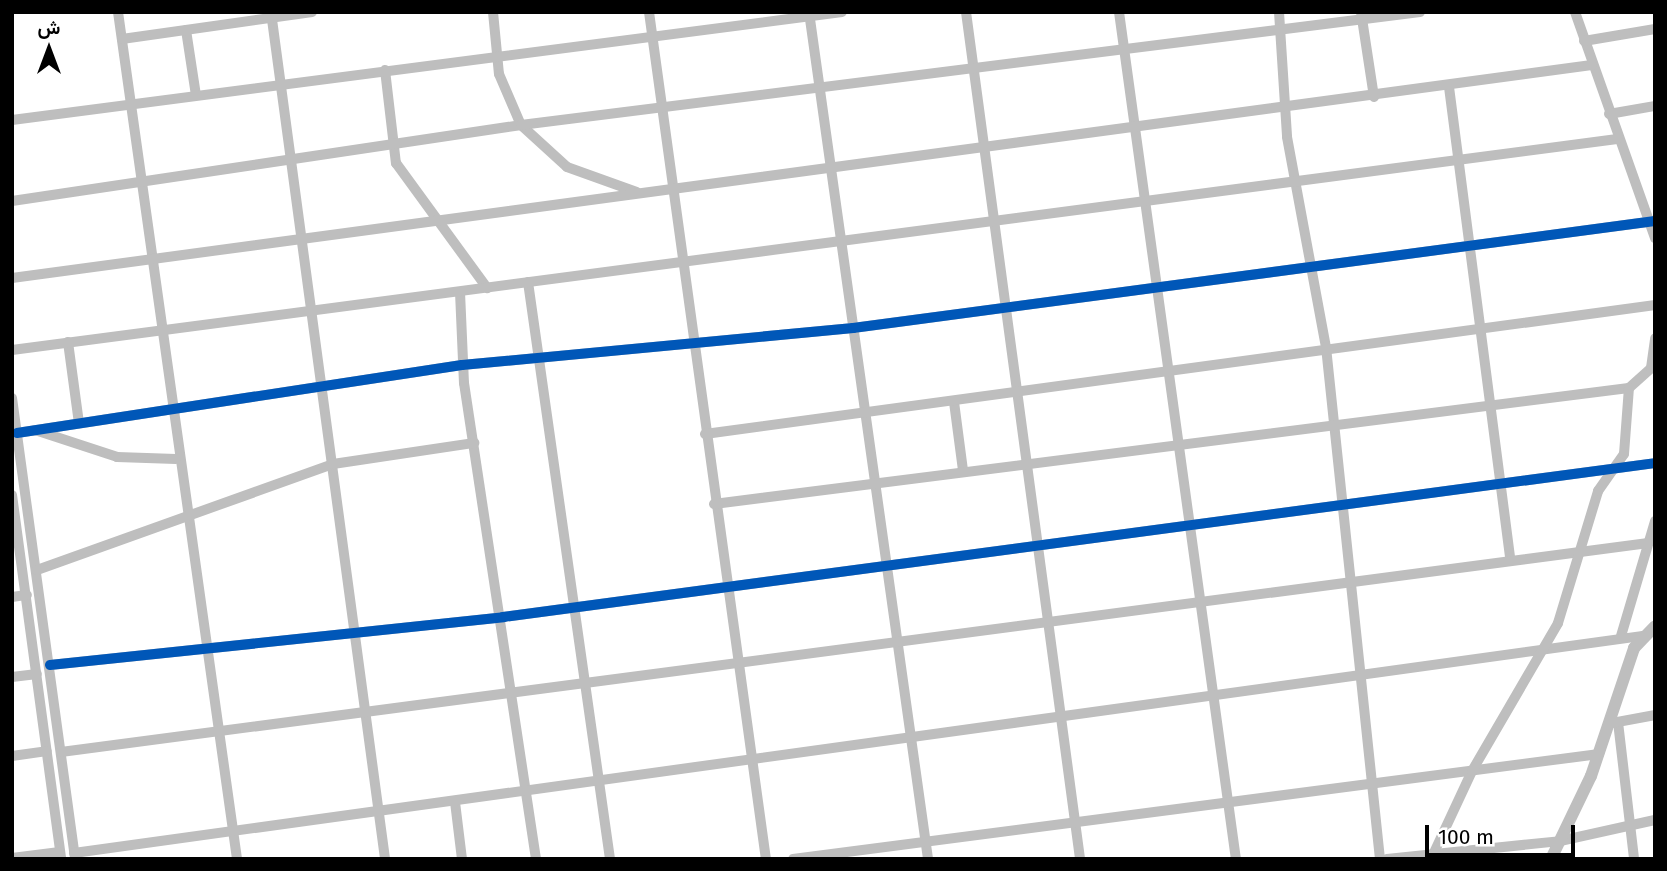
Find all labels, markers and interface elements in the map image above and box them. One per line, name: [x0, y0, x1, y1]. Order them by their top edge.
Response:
north arrow: [14, 14, 84, 84]
text: ش: [38, 16, 60, 39]
scale bar: [1429, 812, 1580, 856]
text: 100 m: [1438, 824, 1494, 850]

